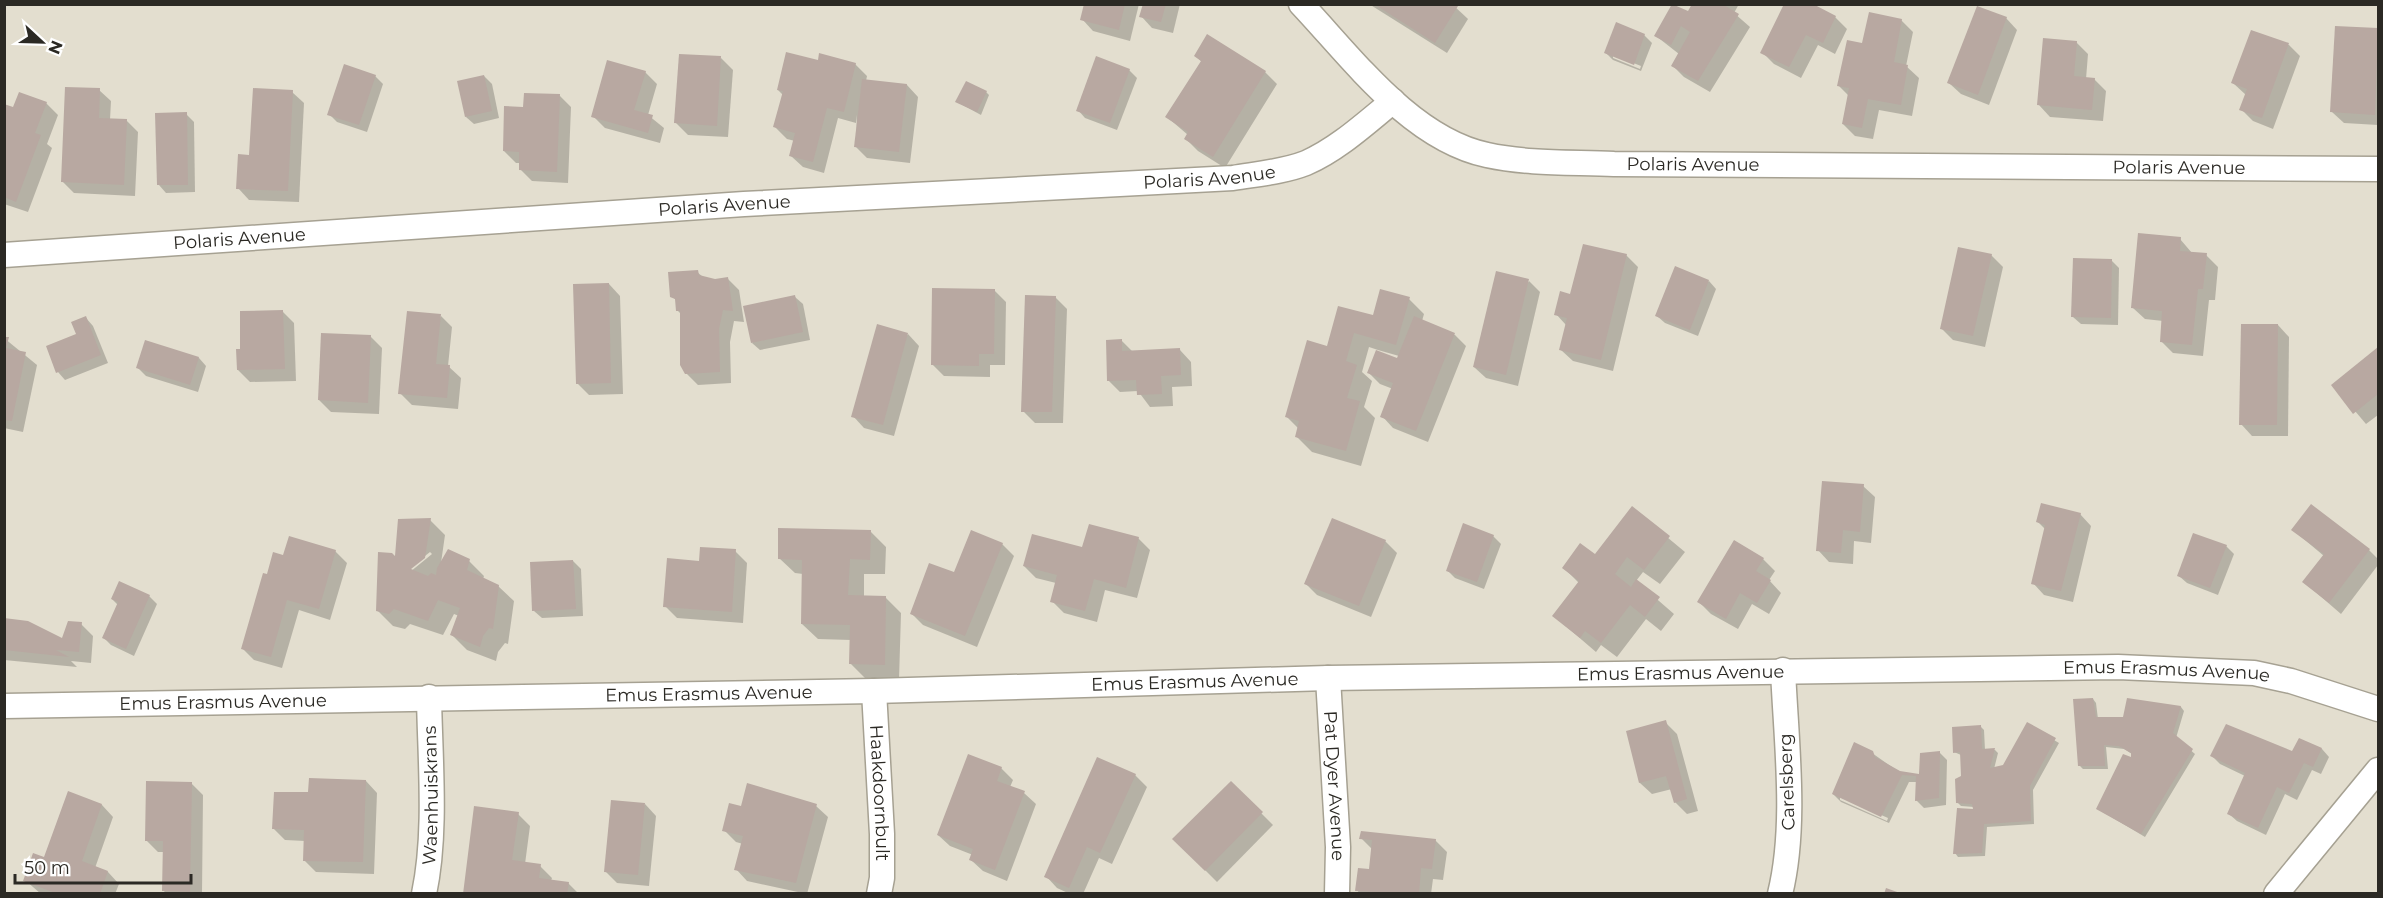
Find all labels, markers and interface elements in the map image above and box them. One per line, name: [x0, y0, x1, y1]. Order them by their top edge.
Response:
north arrow: [12, 12, 72, 72]
text: N: [44, 38, 67, 57]
street label: Polaris Avenue: [1626, 153, 1760, 176]
street label: Polaris Avenue: [2112, 156, 2246, 179]
street label: Polaris Avenue: [1143, 161, 1277, 194]
street label: Polaris Avenue: [657, 191, 791, 221]
street label: Polaris Avenue: [172, 223, 307, 254]
street label: Emus Erasmus Avenue: [2063, 656, 2272, 687]
street label: Emus Erasmus Avenue: [1577, 661, 1785, 686]
street label: Emus Erasmus Avenue: [1091, 668, 1299, 696]
street label: Emus Erasmus Avenue: [605, 681, 813, 707]
street label: Emus Erasmus Avenue: [119, 689, 327, 715]
street label: Pat Dyer Avenue: [1319, 710, 1349, 861]
street label: Haakdoornbult: [865, 724, 893, 861]
street label: Waenhuiskrans: [418, 725, 443, 866]
street label: Carelsberg: [1774, 733, 1800, 831]
scale bar: [15, 847, 190, 885]
text: 50 m: [24, 857, 70, 879]

